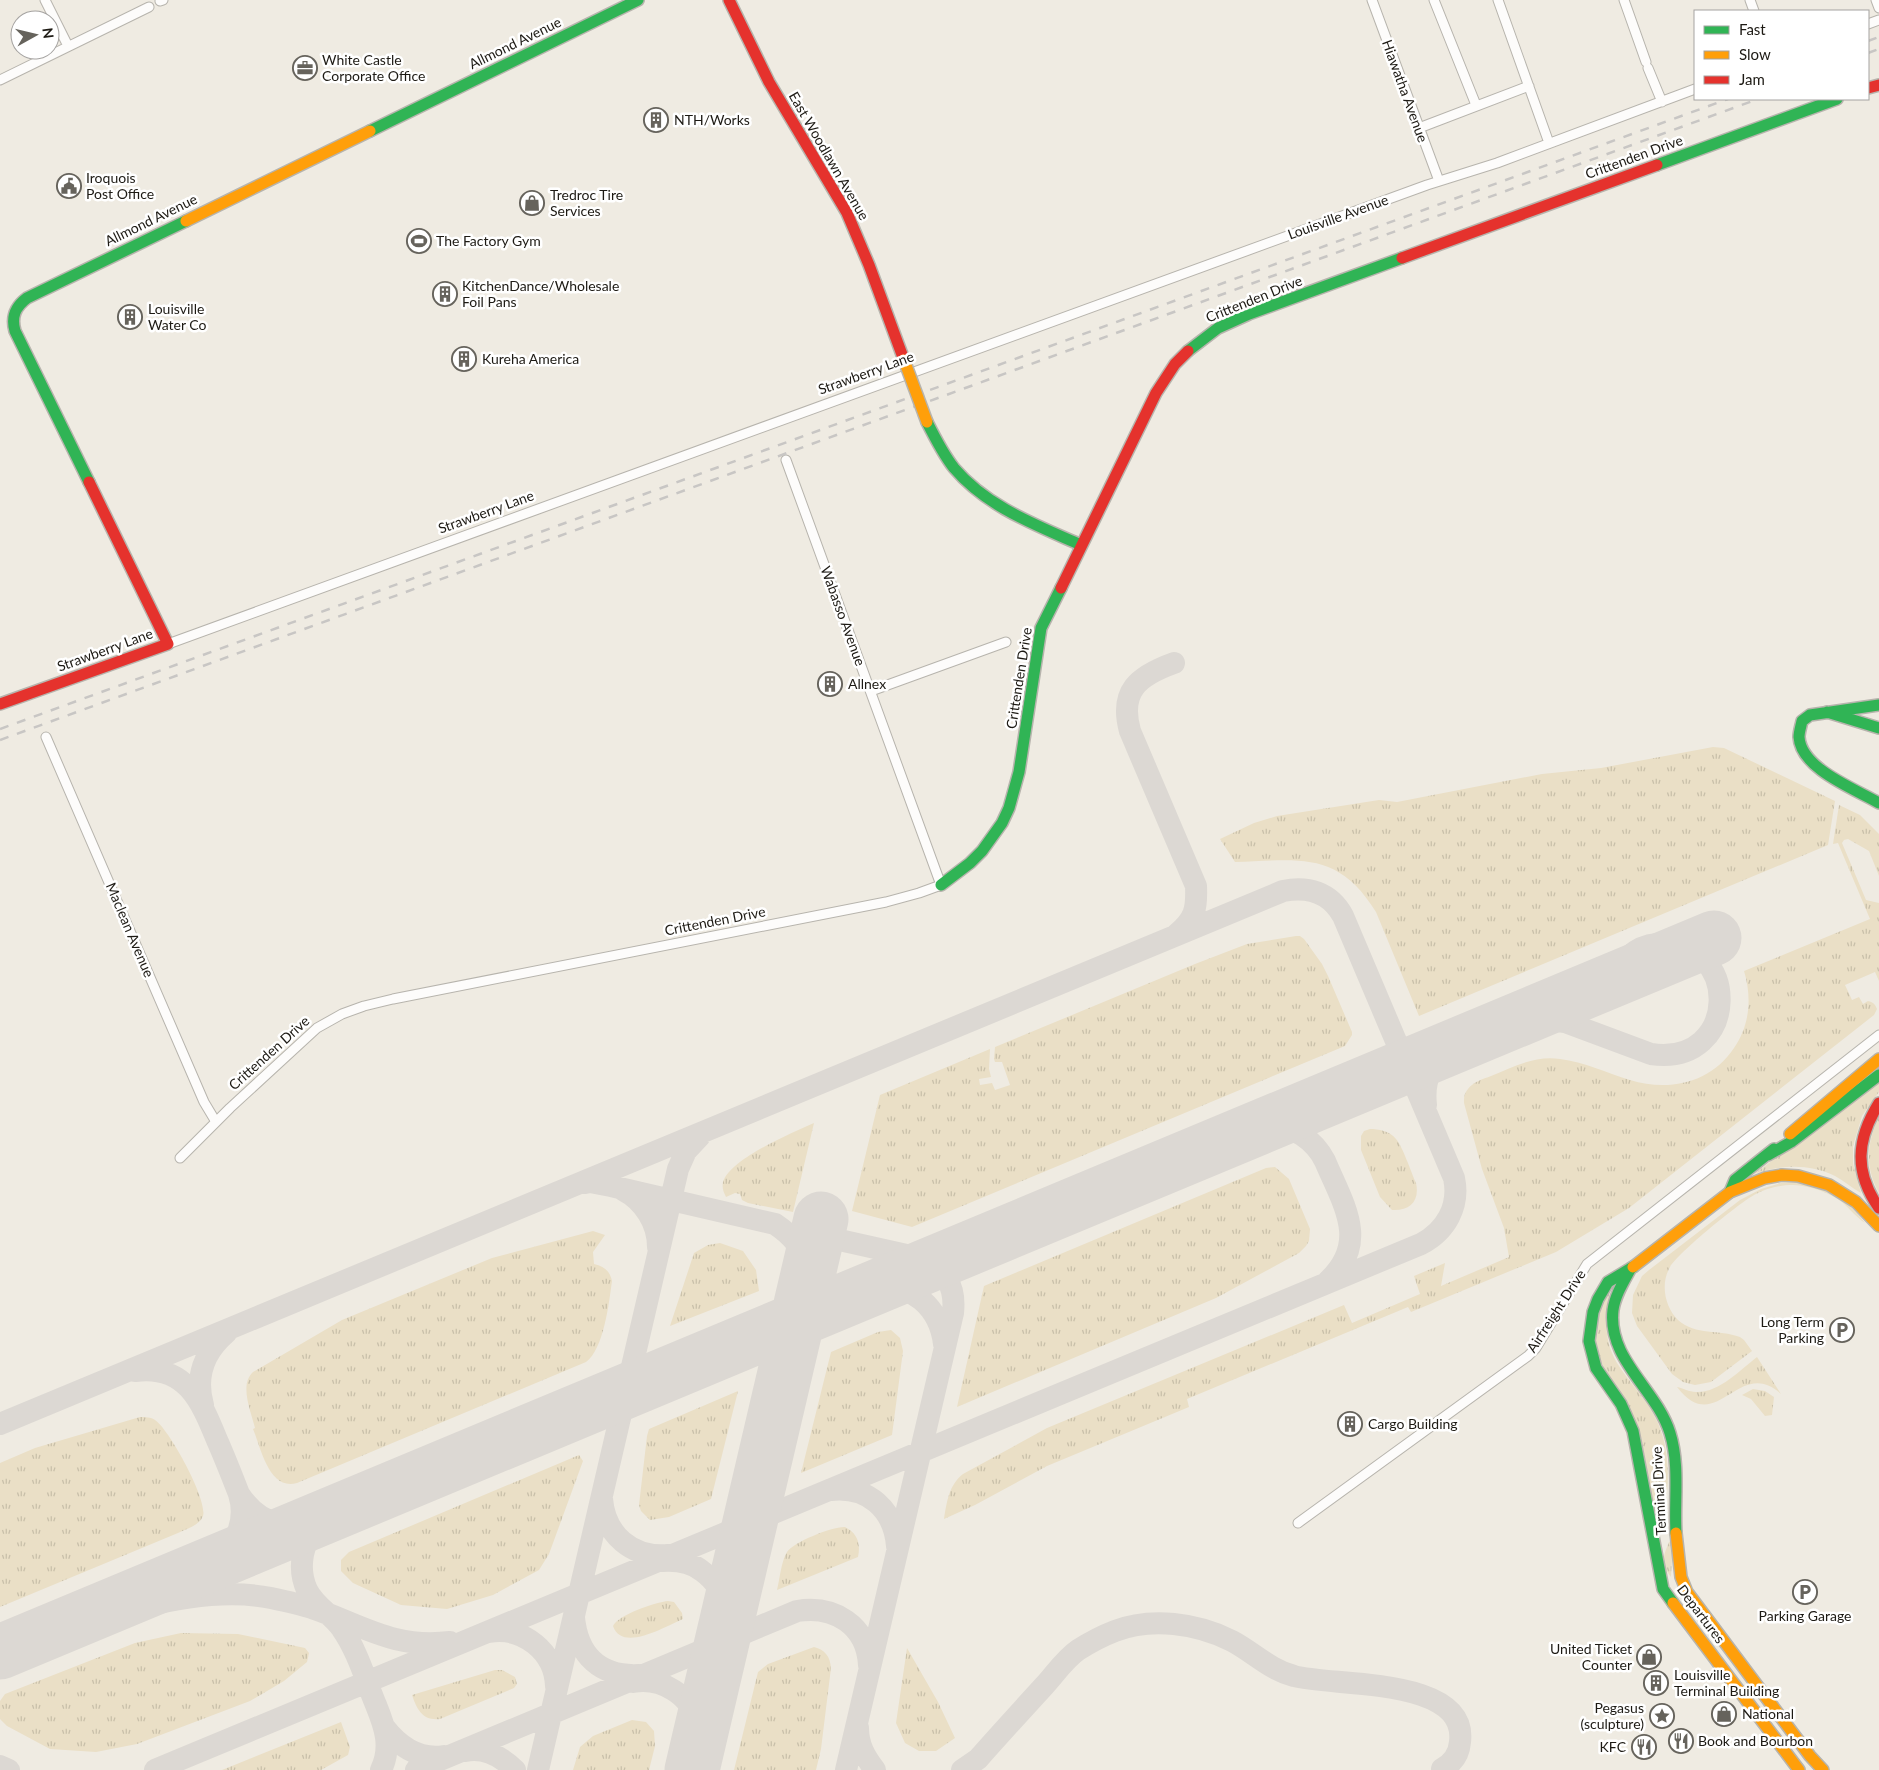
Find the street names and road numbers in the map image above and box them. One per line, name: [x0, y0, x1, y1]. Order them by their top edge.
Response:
street label: Allmond Avenue: [466, 13, 564, 72]
street label: Hiawatha Avenue: [1379, 37, 1432, 144]
street label: East Woodlawn Avenue: [786, 89, 873, 223]
street label: Crittenden Drive: [1583, 131, 1685, 182]
street label: Allmond Avenue: [102, 190, 200, 249]
street label: Louisville Avenue: [1285, 190, 1390, 243]
street label: Crittenden Drive: [1203, 271, 1305, 326]
street label: Strawberry Lane: [816, 347, 916, 398]
street label: Strawberry Lane: [436, 486, 536, 537]
street label: Wabasso Avenue: [818, 564, 869, 668]
street label: Strawberry Lane: [55, 624, 155, 675]
street label: Crittenden Drive: [1002, 626, 1035, 730]
street label: Maclean Avenue: [103, 880, 158, 980]
street label: Crittenden Drive: [663, 902, 767, 939]
street label: Crittenden Drive: [225, 1012, 312, 1093]
street label: Airfreight Drive: [1522, 1266, 1589, 1355]
street label: Terminal Drive: [1648, 1446, 1669, 1536]
street label: Departures: [1674, 1581, 1729, 1646]

